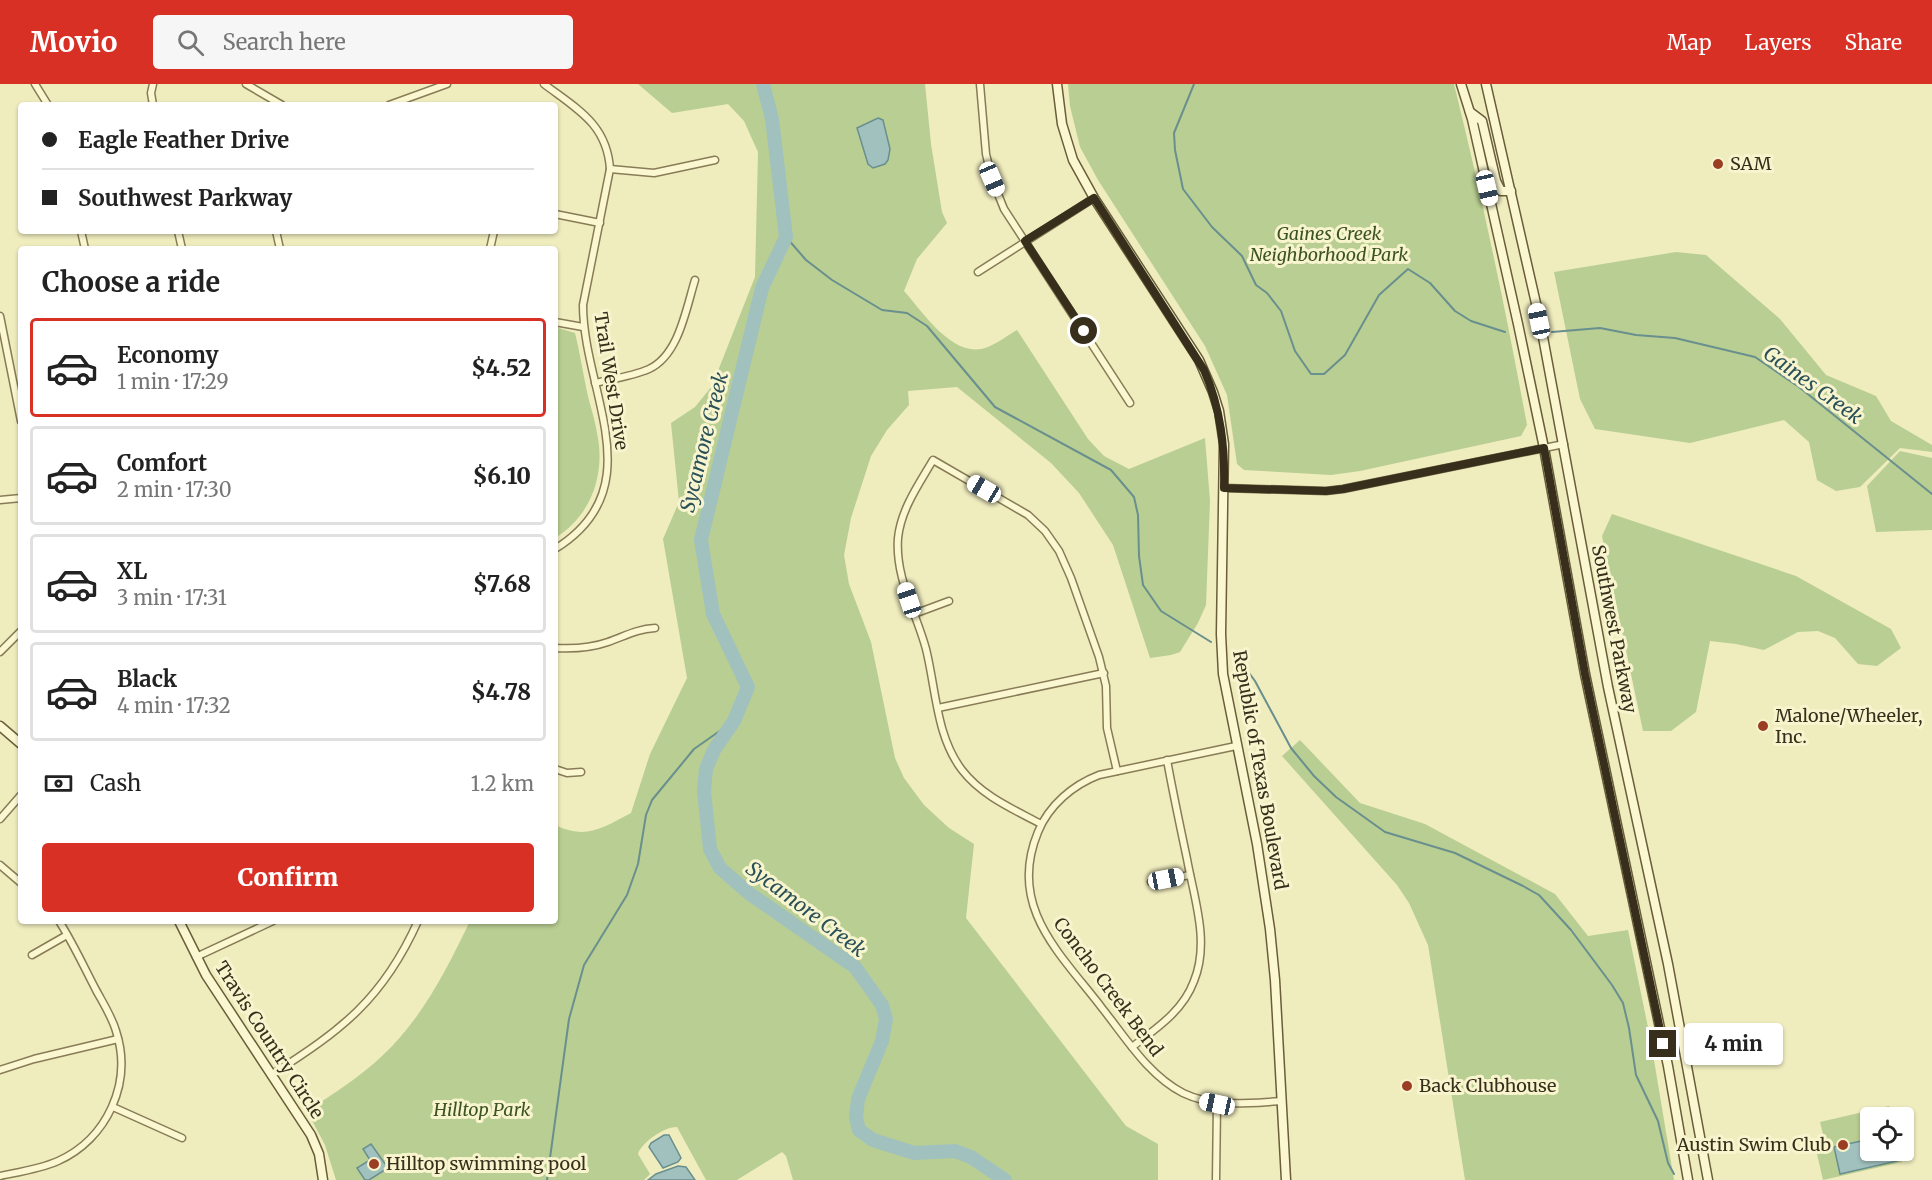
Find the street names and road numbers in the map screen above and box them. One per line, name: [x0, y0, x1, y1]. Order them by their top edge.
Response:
street label: Trail West Drive: [589, 310, 634, 451]
street label: Southwest Parkway: [1587, 543, 1642, 715]
street label: Republic of Texas Boulevard: [1228, 648, 1293, 892]
street label: Concho Creek Bend: [1049, 913, 1168, 1061]
street label: Travis Country Circle: [210, 957, 329, 1123]

